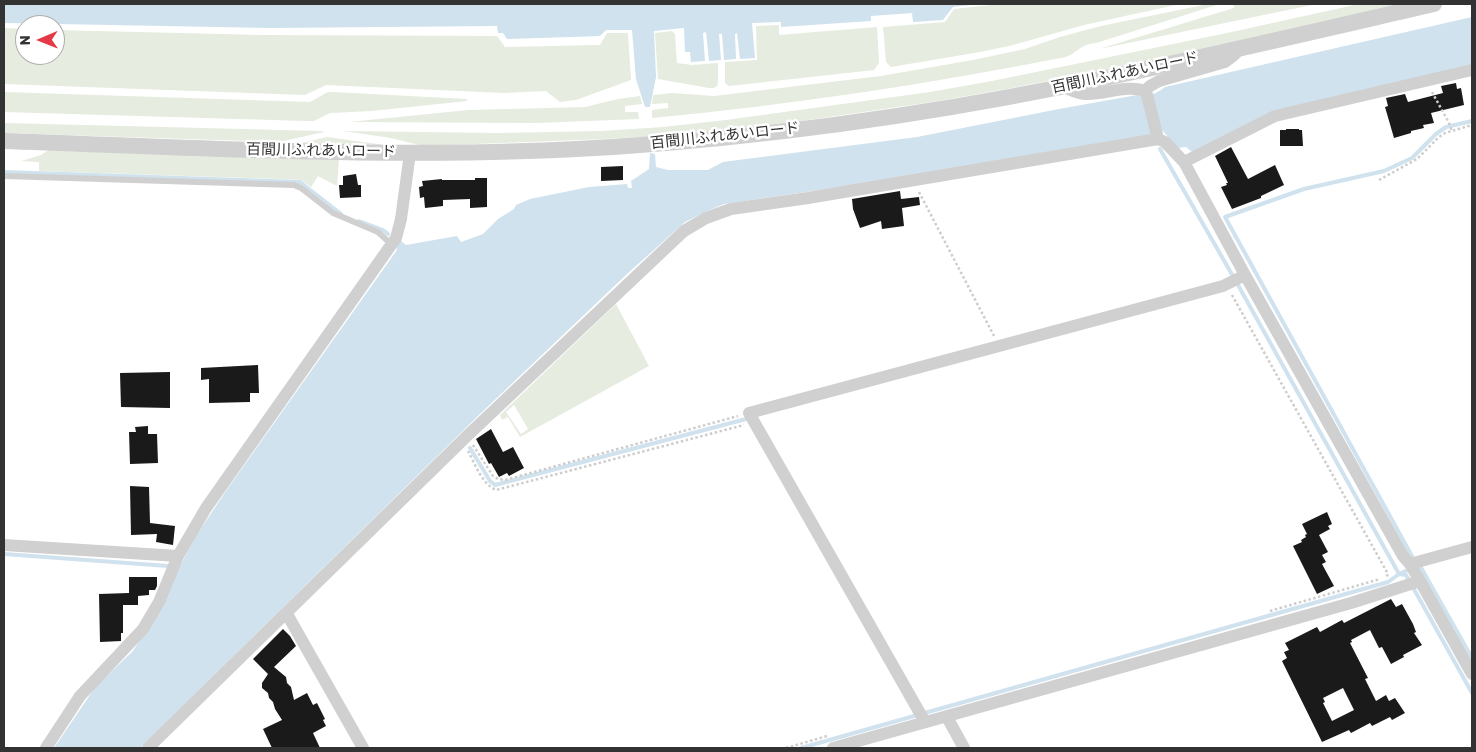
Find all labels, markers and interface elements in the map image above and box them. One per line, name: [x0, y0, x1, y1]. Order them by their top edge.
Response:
north arrow: [15, 15, 65, 65]
text: N: [17, 35, 34, 45]
street label: 百間川ふれあいロード: [1050, 49, 1200, 97]
street label: 百間川ふれあいロード: [649, 119, 801, 153]
street label: 百間川ふれあいロード: [246, 141, 396, 161]

